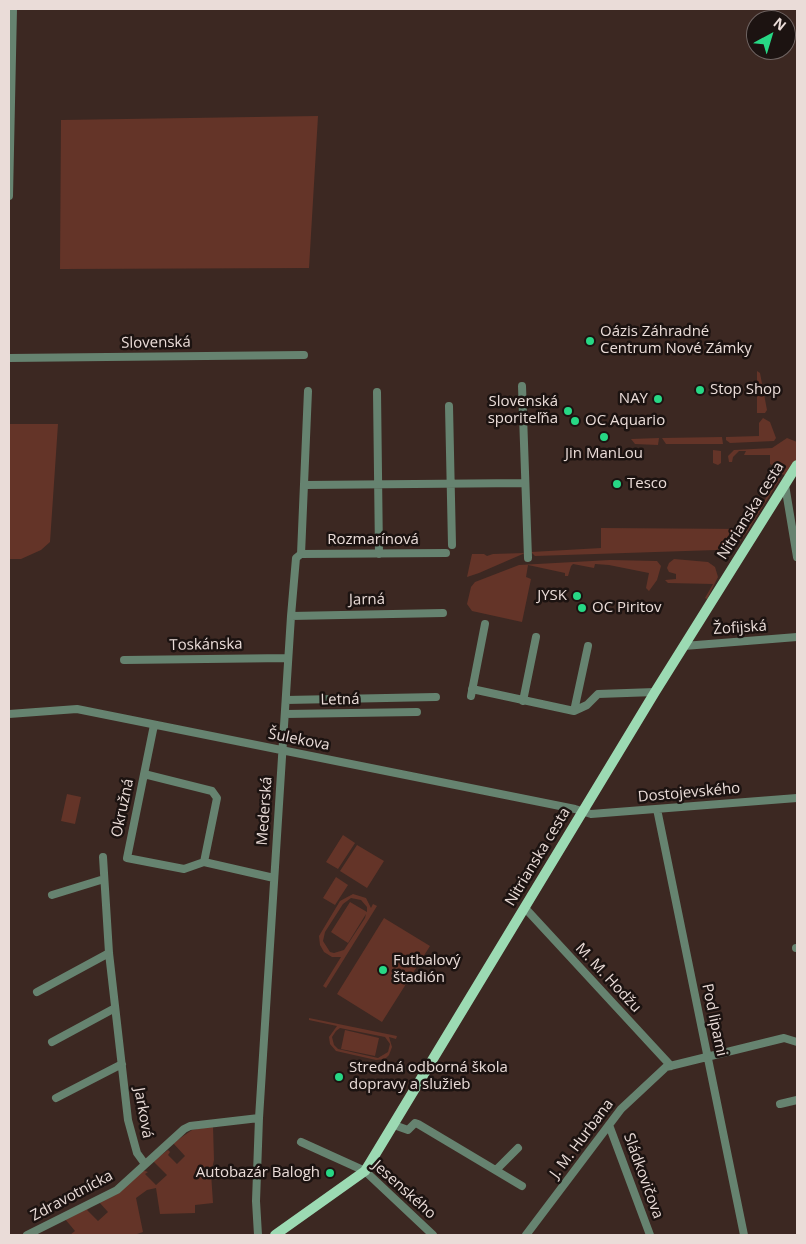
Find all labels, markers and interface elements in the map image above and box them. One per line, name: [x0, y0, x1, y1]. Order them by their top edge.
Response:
north arrow: [746, 10, 796, 60]
text: N: [770, 13, 791, 35]
place label: Oázis Záhradné Centrum Nové Zámky: [600, 323, 752, 358]
street label: Slovenská: [121, 333, 191, 353]
marker: Oázis Záhradné Centrum Nové Zámky: [584, 335, 596, 347]
place label: Stop Shop: [710, 381, 781, 399]
marker: Stop Shop: [694, 384, 706, 396]
place label: NAY: [619, 390, 648, 408]
place label: Slovenská sporiteľňa: [488, 393, 558, 428]
marker: NAY: [652, 393, 664, 405]
marker: Slovenská sporiteľňa: [562, 405, 574, 417]
place label: OC Aquario: [585, 412, 665, 430]
marker: OC Aquario: [569, 415, 581, 427]
marker: Jin ManLou: [598, 431, 610, 443]
place label: Jin ManLou: [565, 445, 643, 463]
street label: Nitrianska cesta: [714, 459, 788, 563]
place label: Tesco: [627, 475, 667, 493]
marker: Tesco: [611, 478, 623, 490]
street label: Rozmarínová: [327, 531, 419, 549]
place label: JYSK: [537, 587, 567, 605]
marker: JYSK: [571, 590, 583, 602]
street label: Jarná: [349, 591, 385, 609]
place label: OC Piritov: [592, 599, 662, 617]
marker: OC Piritov: [576, 602, 588, 614]
street label: Žofijská: [713, 617, 767, 639]
street label: Toskánska: [169, 635, 243, 655]
street label: Letná: [320, 691, 360, 709]
street label: Šulekova: [267, 725, 331, 755]
street label: Mederská: [254, 776, 276, 846]
street label: Okružná: [108, 777, 138, 839]
street label: Dostojevského: [637, 780, 741, 806]
street label: Nitrianska cesta: [502, 805, 574, 909]
street label: M. M. Hodžu: [571, 940, 645, 1016]
place label: Futbalový štadión: [393, 952, 461, 987]
marker: Futbalový štadión: [377, 964, 389, 976]
street label: Pod lipami: [698, 982, 730, 1058]
place label: Stredná odborná škola dopravy a služieb: [349, 1059, 508, 1094]
marker: Stredná odborná škola dopravy a služieb: [333, 1071, 345, 1083]
street label: Jarková: [130, 1086, 156, 1140]
street label: J. M. Hurbana: [546, 1096, 618, 1182]
street label: Sládkovičova: [619, 1131, 667, 1221]
street label: Jesenského: [369, 1157, 439, 1223]
place label: Autobazár Balogh: [196, 1164, 320, 1182]
street label: Zdravotnícka: [28, 1167, 116, 1225]
marker: Autobazár Balogh: [324, 1167, 336, 1179]

